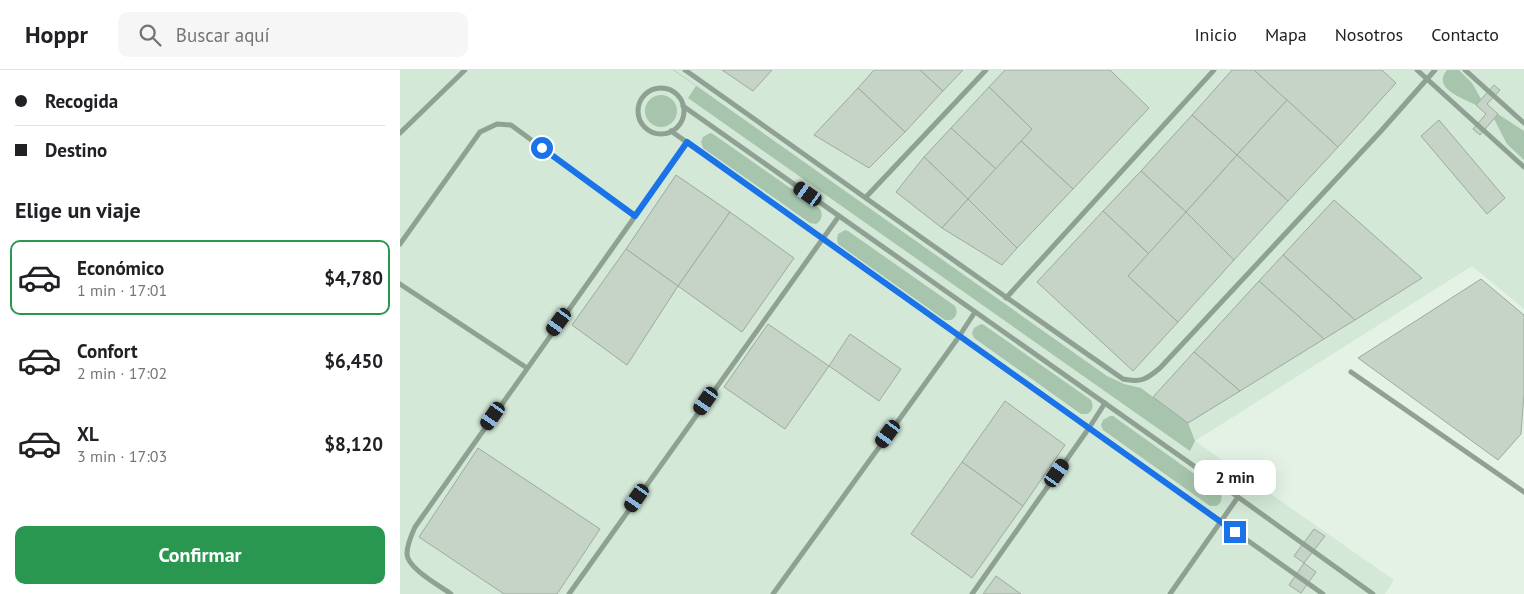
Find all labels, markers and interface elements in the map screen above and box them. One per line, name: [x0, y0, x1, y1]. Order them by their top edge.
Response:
search box: [118, 12, 468, 57]
text: Hoppr: [25, 19, 88, 50]
icon: search: [136, 21, 164, 49]
text: Buscar aquí: [176, 23, 270, 47]
text: Inicio: [1194, 23, 1237, 46]
text: Mapa: [1265, 23, 1307, 46]
text: Nosotros: [1335, 23, 1403, 46]
text: Contacto: [1431, 23, 1499, 46]
text: Recogida: [45, 89, 118, 113]
route start: [531, 137, 553, 159]
text: Destino: [45, 138, 107, 162]
car: [791, 179, 824, 209]
text: Elige un viaje: [15, 196, 141, 224]
icon: car: [17, 255, 62, 300]
text: Económico: [77, 256, 164, 280]
text: $4,780: [324, 266, 383, 290]
text: 1 min · 17:01: [77, 280, 167, 300]
car: [544, 305, 573, 339]
icon: car: [17, 338, 62, 383]
text: Confort: [77, 339, 138, 363]
text: $6,450: [324, 349, 383, 373]
text: 2 min · 17:02: [77, 363, 167, 383]
car: [691, 384, 720, 418]
car: [478, 399, 507, 433]
car: [873, 417, 902, 451]
icon: car: [17, 421, 62, 466]
text: XL: [77, 422, 99, 446]
text: $8,120: [324, 432, 383, 456]
text: 3 min · 17:03: [77, 446, 167, 466]
car: [1042, 456, 1071, 490]
callout: 2 min: [1194, 460, 1276, 494]
text: 2 min: [1215, 467, 1255, 487]
car: [622, 481, 651, 515]
route end: [1224, 521, 1246, 543]
button: Confirmar: [15, 526, 385, 584]

